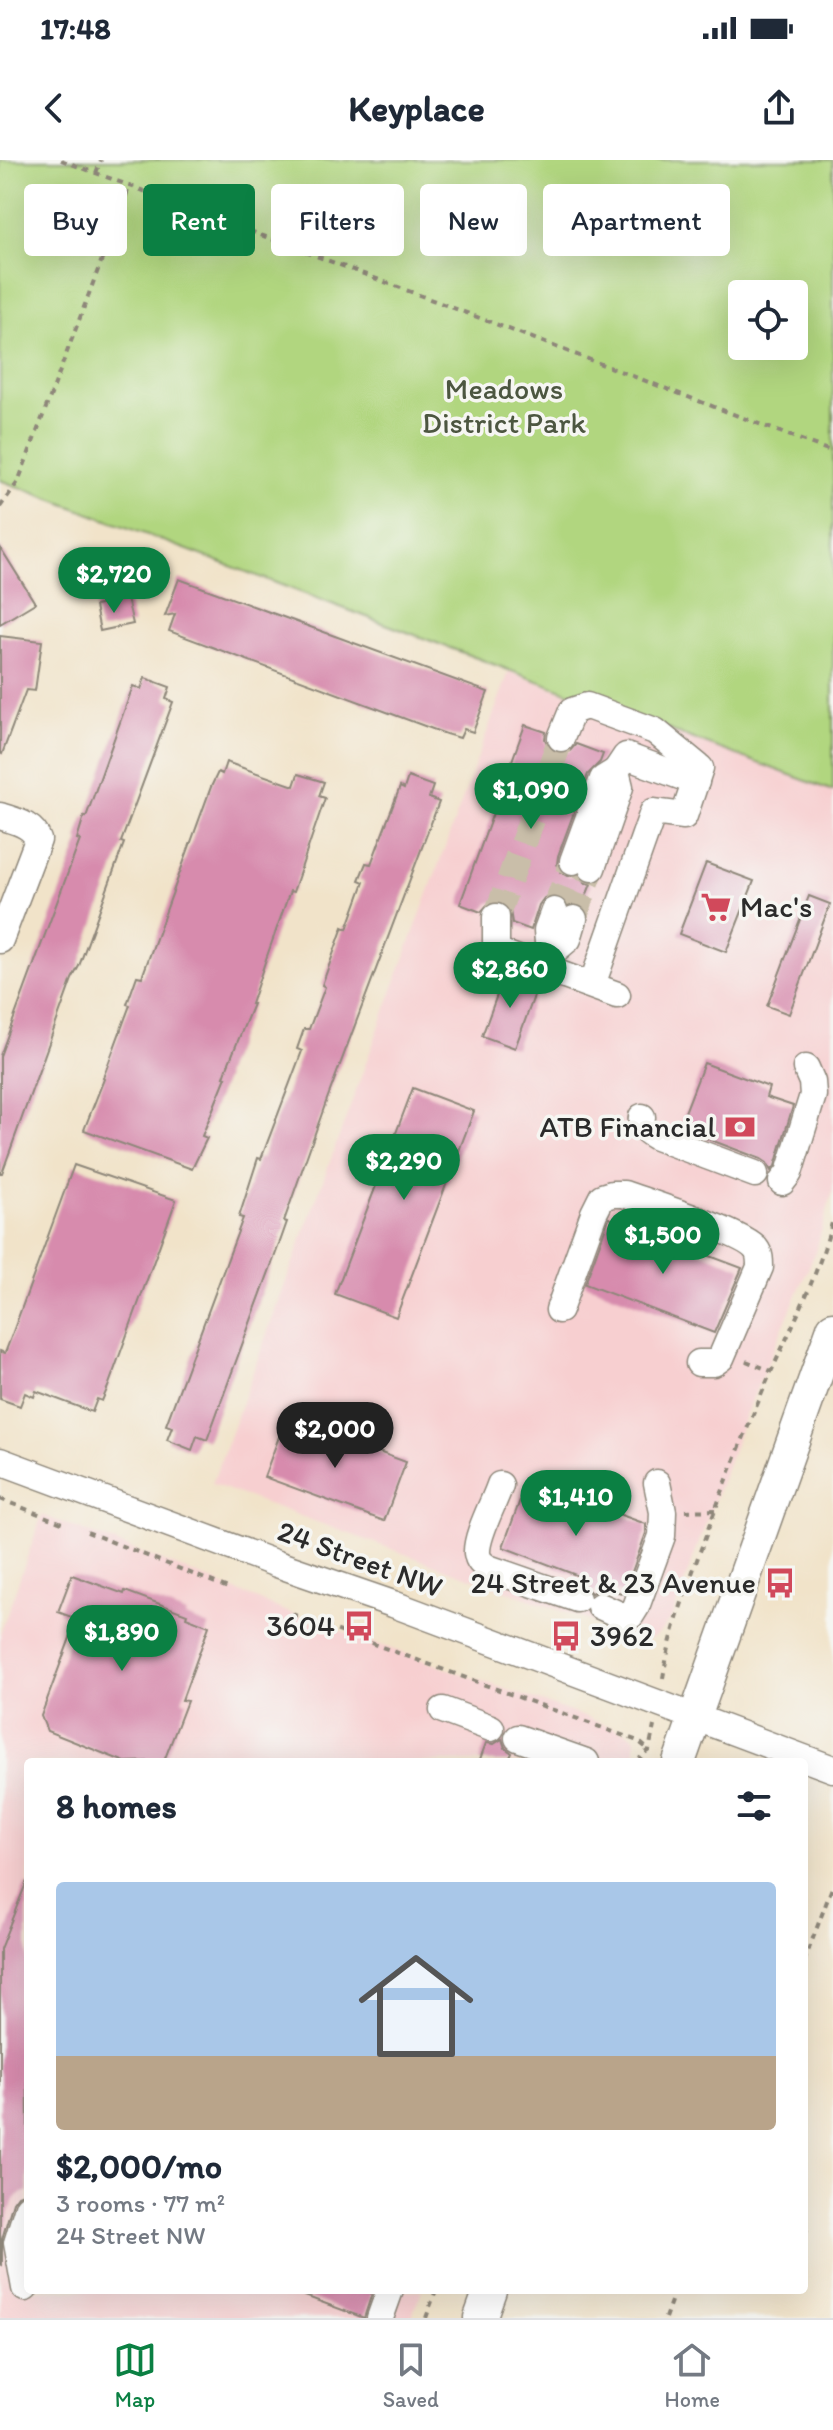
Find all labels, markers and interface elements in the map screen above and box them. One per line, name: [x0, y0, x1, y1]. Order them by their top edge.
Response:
text: 17:48: [40, 10, 111, 47]
icon: back: [32, 86, 76, 130]
icon: share: [757, 86, 801, 130]
text: Keyplace: [348, 87, 485, 130]
chip: Buy: [24, 184, 127, 256]
chip: Rent: [143, 184, 255, 256]
chip: Filters: [271, 184, 404, 256]
chip: New: [420, 184, 527, 256]
chip: Apartment: [543, 184, 730, 256]
map controls: [728, 280, 808, 360]
button: locate: [728, 280, 808, 360]
park label: Meadows District Park: [422, 370, 586, 441]
pin: $2,720: [49, 547, 179, 615]
text: $2,720: [76, 557, 152, 589]
pin: $1,090: [466, 763, 596, 831]
text: $1,090: [492, 773, 570, 805]
place label: Mac's: [740, 888, 812, 925]
supermarket icon: Mac's: [699, 890, 733, 924]
pin: $2,860: [445, 942, 575, 1010]
text: $2,860: [471, 952, 549, 984]
place label: ATB Financial: [540, 1108, 717, 1145]
bank icon: ATB Financial: [723, 1110, 757, 1144]
pin: $2,290: [339, 1134, 469, 1202]
text: $2,290: [366, 1144, 442, 1176]
pin: $1,500: [598, 1208, 728, 1276]
text: $1,500: [624, 1218, 702, 1250]
pin: $2,000: [270, 1402, 400, 1470]
text: $2,000: [294, 1412, 376, 1444]
pin: $1,410: [511, 1470, 641, 1538]
text: $1,410: [538, 1480, 614, 1512]
street label: 24 Street NW: [273, 1512, 448, 1605]
place label: 24 Street & 23 Avenue: [471, 1564, 756, 1601]
bus stop icon: 24 Street & 23 Avenue: [763, 1566, 797, 1600]
pin: $1,890: [57, 1605, 187, 1673]
place label: 3604: [266, 1607, 335, 1644]
bus stop icon: 3604: [342, 1609, 376, 1643]
text: $1,890: [84, 1615, 160, 1647]
place label: 3962: [590, 1617, 654, 1654]
bus stop icon: 3962: [549, 1619, 583, 1653]
icon: filters: [732, 1784, 776, 1828]
text: 8 homes: [56, 1786, 177, 1827]
icon: home: [344, 1934, 488, 2078]
text: $2,000/mo: [56, 2146, 222, 2187]
text: 3 rooms · 77 m²: [56, 2187, 225, 2219]
text: 24 Street NW: [56, 2219, 206, 2251]
tab: Map: [113, 2338, 157, 2413]
tab: Saved: [383, 2338, 439, 2413]
tab: Home: [665, 2338, 720, 2413]

